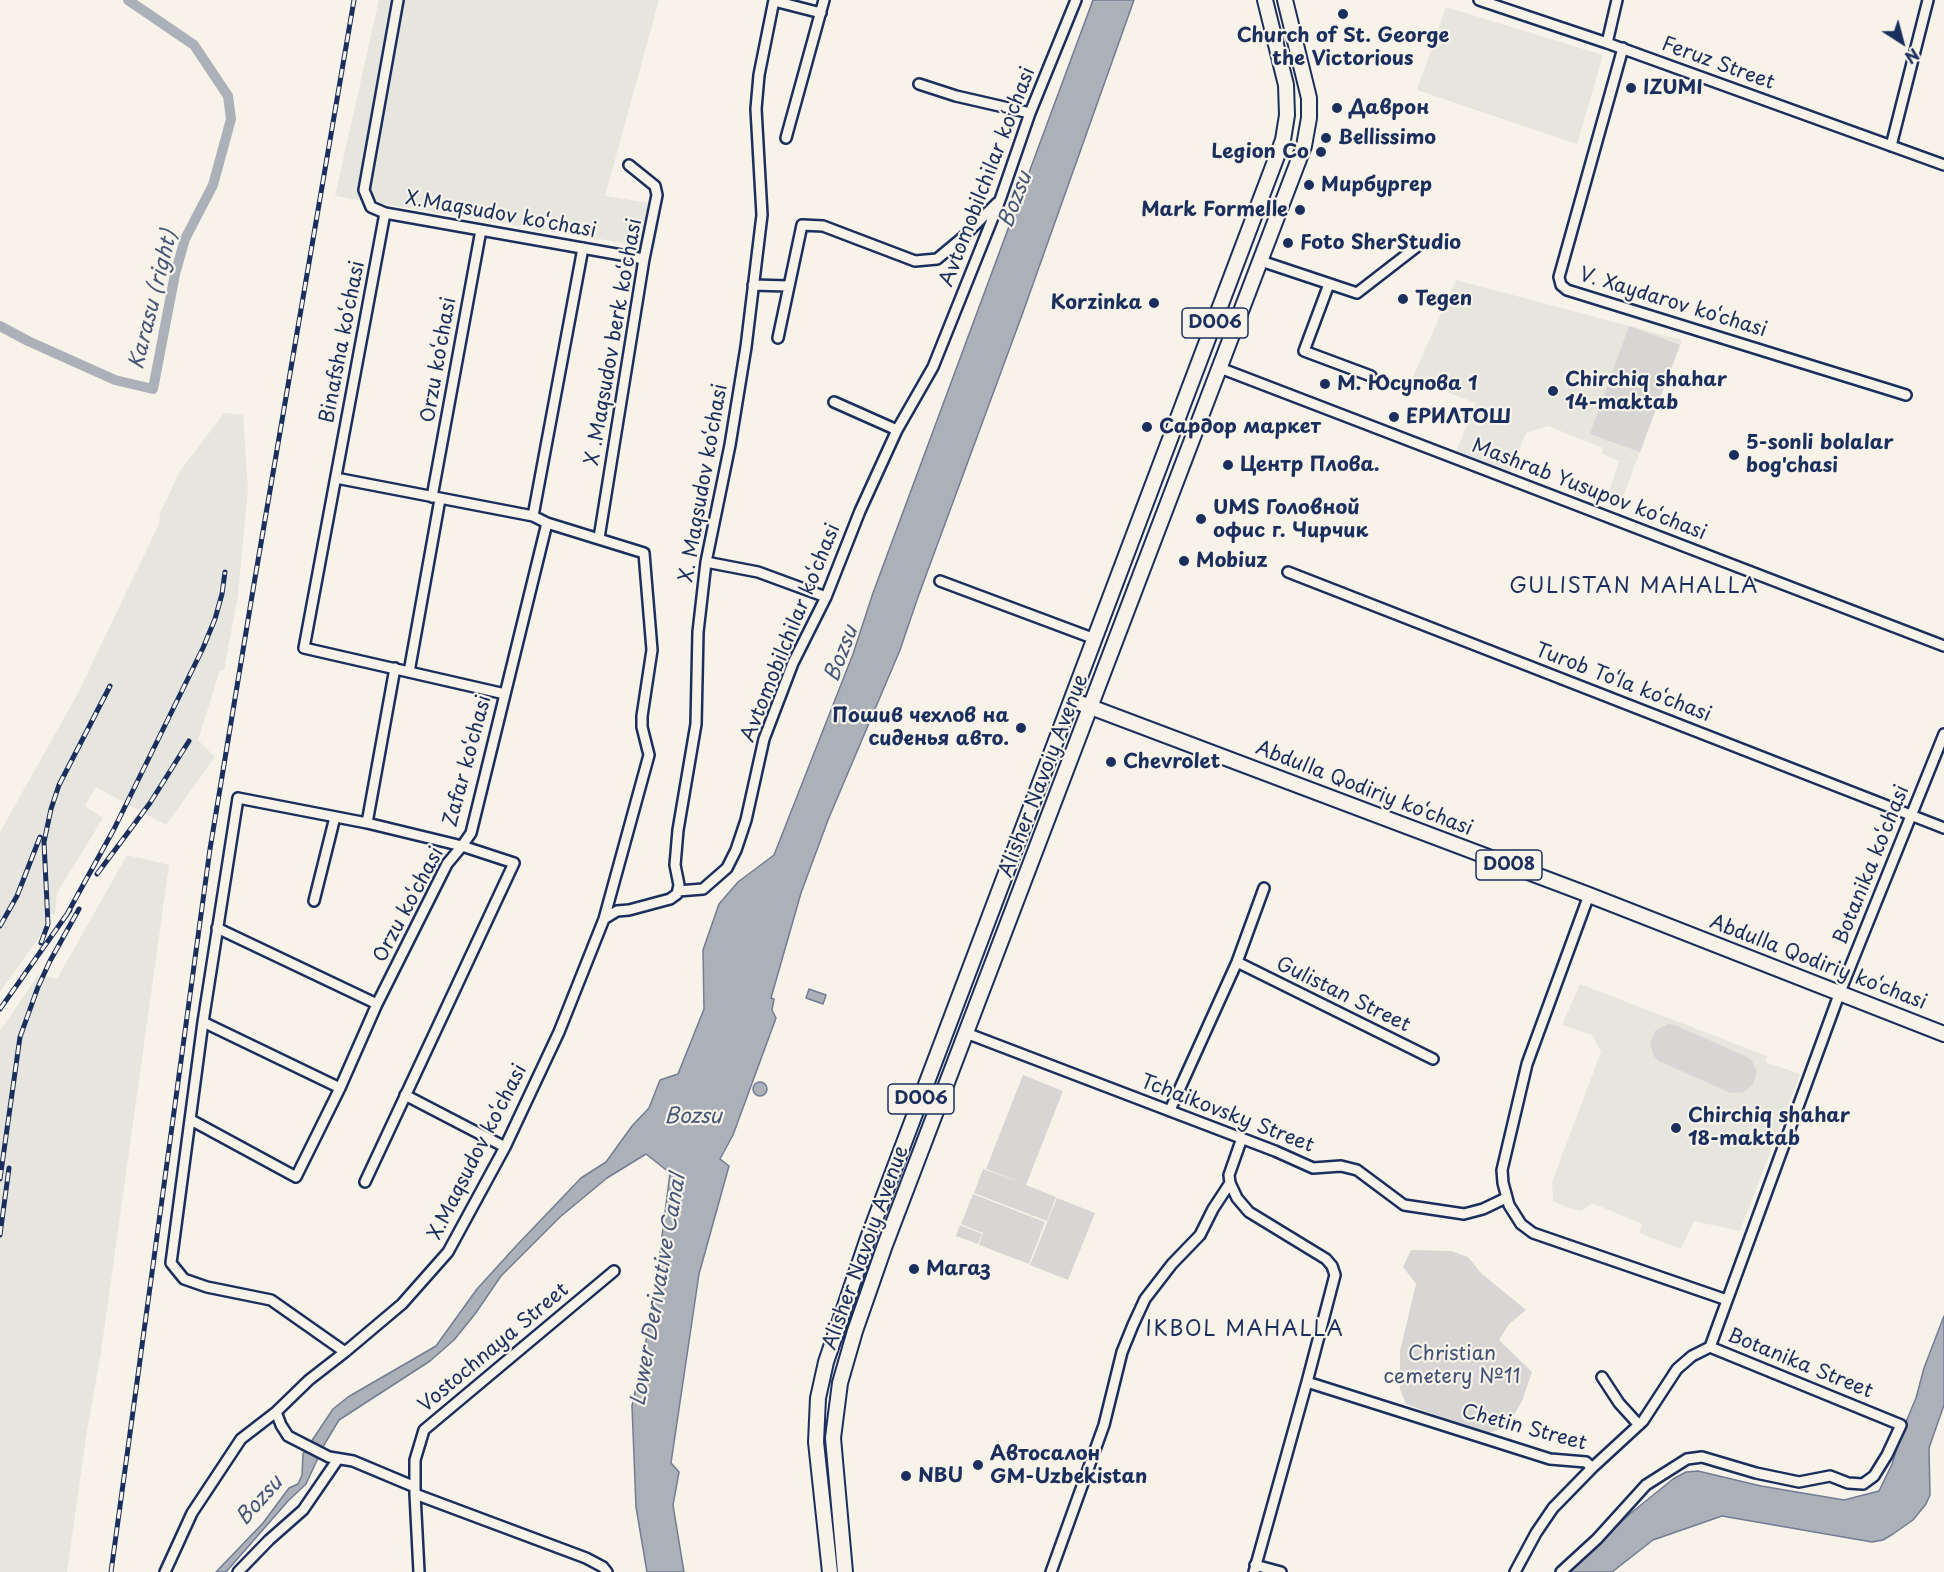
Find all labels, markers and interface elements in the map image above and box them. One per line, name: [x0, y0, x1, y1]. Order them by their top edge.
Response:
marker: Church of St. George the Victorious: [1336, 7, 1350, 21]
north arrow: [1872, 12, 1932, 72]
place label: Church of St. George the Victorious: [1237, 24, 1449, 71]
street label: Feruz Street: [1658, 33, 1778, 95]
text: N: [1900, 43, 1925, 70]
street label: Avtomobilchilar ko‘chasi: [935, 64, 1041, 290]
place label: IZUMI: [1643, 76, 1703, 100]
marker: IZUMI: [1624, 81, 1638, 95]
place label: Даврон: [1349, 96, 1429, 120]
marker: Даврон: [1330, 101, 1344, 115]
place label: Bellissimo: [1338, 126, 1436, 150]
marker: Bellissimo: [1319, 131, 1333, 145]
place label: Legion Co: [1212, 140, 1309, 164]
marker: Legion Co: [1314, 145, 1328, 159]
water label: Bozsu: [994, 169, 1038, 231]
place label: Мирбургер: [1321, 173, 1432, 197]
marker: Мирбургер: [1302, 178, 1316, 192]
street label: X.Maqsudov ko‘chasi: [404, 186, 598, 244]
place label: Mark Formelle: [1141, 198, 1288, 222]
marker: Mark Formelle: [1293, 203, 1307, 217]
street label: X .Maqsudov berk ko‘chasi: [580, 217, 648, 467]
water label: Karasu (right): [125, 228, 183, 372]
place label: Foto SherStudio: [1300, 231, 1461, 255]
marker: Foto SherStudio: [1281, 236, 1295, 250]
street label: Binafsha ko‘chasi: [316, 259, 370, 425]
street label: V. Xaydarov ko‘chasi: [1576, 263, 1770, 343]
place label: Tegen: [1415, 287, 1472, 311]
place label: Korzinka: [1051, 291, 1142, 315]
marker: Tegen: [1396, 292, 1410, 306]
street label: Orzu ko‘chasi: [416, 295, 462, 425]
marker: Korzinka: [1147, 296, 1161, 310]
road number: D006: [1182, 308, 1248, 338]
place label: Chirchiq shahar 14-maktab: [1565, 368, 1727, 415]
place label: М. Юсупова 1: [1337, 372, 1478, 396]
marker: М. Юсупова 1: [1318, 377, 1332, 391]
street label: X. Maqsudov ko‘chasi: [675, 382, 733, 584]
marker: Chirchiq shahar 14-maktab: [1546, 384, 1560, 398]
place label: ЕРИЛТОШ: [1406, 405, 1511, 429]
marker: ЕРИЛТОШ: [1387, 410, 1401, 424]
place label: Сардор маркет: [1159, 415, 1321, 439]
marker: Сардор маркет: [1140, 420, 1154, 434]
place label: 5-sonli bolalar bog'chasi: [1746, 431, 1893, 478]
street label: Mashrab Yusupov ko‘chasi: [1468, 434, 1710, 546]
marker: 5-sonli bolalar bog'chasi: [1727, 448, 1741, 462]
place label: Центр Плова.: [1240, 453, 1380, 477]
marker: Центр Плова.: [1221, 458, 1235, 472]
place label: UMS Головной офис г. Чирчик: [1213, 496, 1368, 543]
marker: UMS Головной офис г. Чирчик: [1194, 512, 1208, 526]
street label: Avtomobilchilar ko‘chasi: [736, 520, 846, 746]
place label: Mobiuz: [1196, 549, 1268, 573]
marker: Mobiuz: [1177, 554, 1191, 568]
district label: GULISTAN MAHALLA: [1511, 574, 1757, 600]
water label: Bozsu: [820, 623, 864, 685]
street label: Turob To‘la ko‘chasi: [1532, 638, 1714, 728]
street label: Alisher Navoiy Avenue: [994, 671, 1094, 881]
street label: Zafar ko‘chasi: [439, 693, 497, 829]
place label: Пошив чехлов на сиденья авто.: [832, 704, 1009, 751]
marker: Пошив чехлов на сиденья авто.: [1014, 721, 1028, 735]
street label: Abdulla Qodiriy ko‘chasi: [1252, 736, 1476, 842]
place label: Chevrolet: [1123, 750, 1220, 774]
marker: Chevrolet: [1104, 755, 1118, 769]
street label: Botanika ko‘chasi: [1829, 782, 1915, 948]
street label: Orzu ko‘chasi: [369, 843, 449, 967]
road number: D008: [1476, 850, 1542, 880]
street label: Abdulla Qodiriy ko‘chasi: [1706, 910, 1930, 1016]
street label: Gulistan Street: [1272, 952, 1414, 1038]
street label: X.Maqsudov ko‘chasi: [423, 1060, 533, 1244]
street label: Tchaikovsky Street: [1137, 1070, 1317, 1158]
road number: D006: [888, 1084, 954, 1114]
water label: Bozsu: [664, 1104, 722, 1130]
place label: Chirchiq shahar 18-maktab: [1688, 1104, 1850, 1151]
marker: Chirchiq shahar 18-maktab: [1669, 1121, 1683, 1135]
street label: Alisher Navoiy Avenue: [818, 1143, 914, 1353]
water label: Lower Derivative Canal: [626, 1172, 692, 1408]
place label: Магаз: [926, 1257, 991, 1281]
marker: Магаз: [907, 1262, 921, 1276]
street label: Vostochnaya Street: [414, 1278, 574, 1418]
district label: IKBOL MAHALLA: [1146, 1317, 1344, 1343]
street label: Botanika Street: [1724, 1324, 1876, 1404]
park label: Christian cemetery №11: [1384, 1342, 1520, 1389]
street label: Chetin Street: [1459, 1400, 1589, 1456]
place label: Автосалон GM-Uzbekistan: [990, 1442, 1147, 1489]
marker: Автосалон GM-Uzbekistan: [971, 1458, 985, 1472]
place label: NBU: [918, 1464, 963, 1488]
marker: NBU: [899, 1469, 913, 1483]
water label: Bozsu: [231, 1471, 289, 1531]

